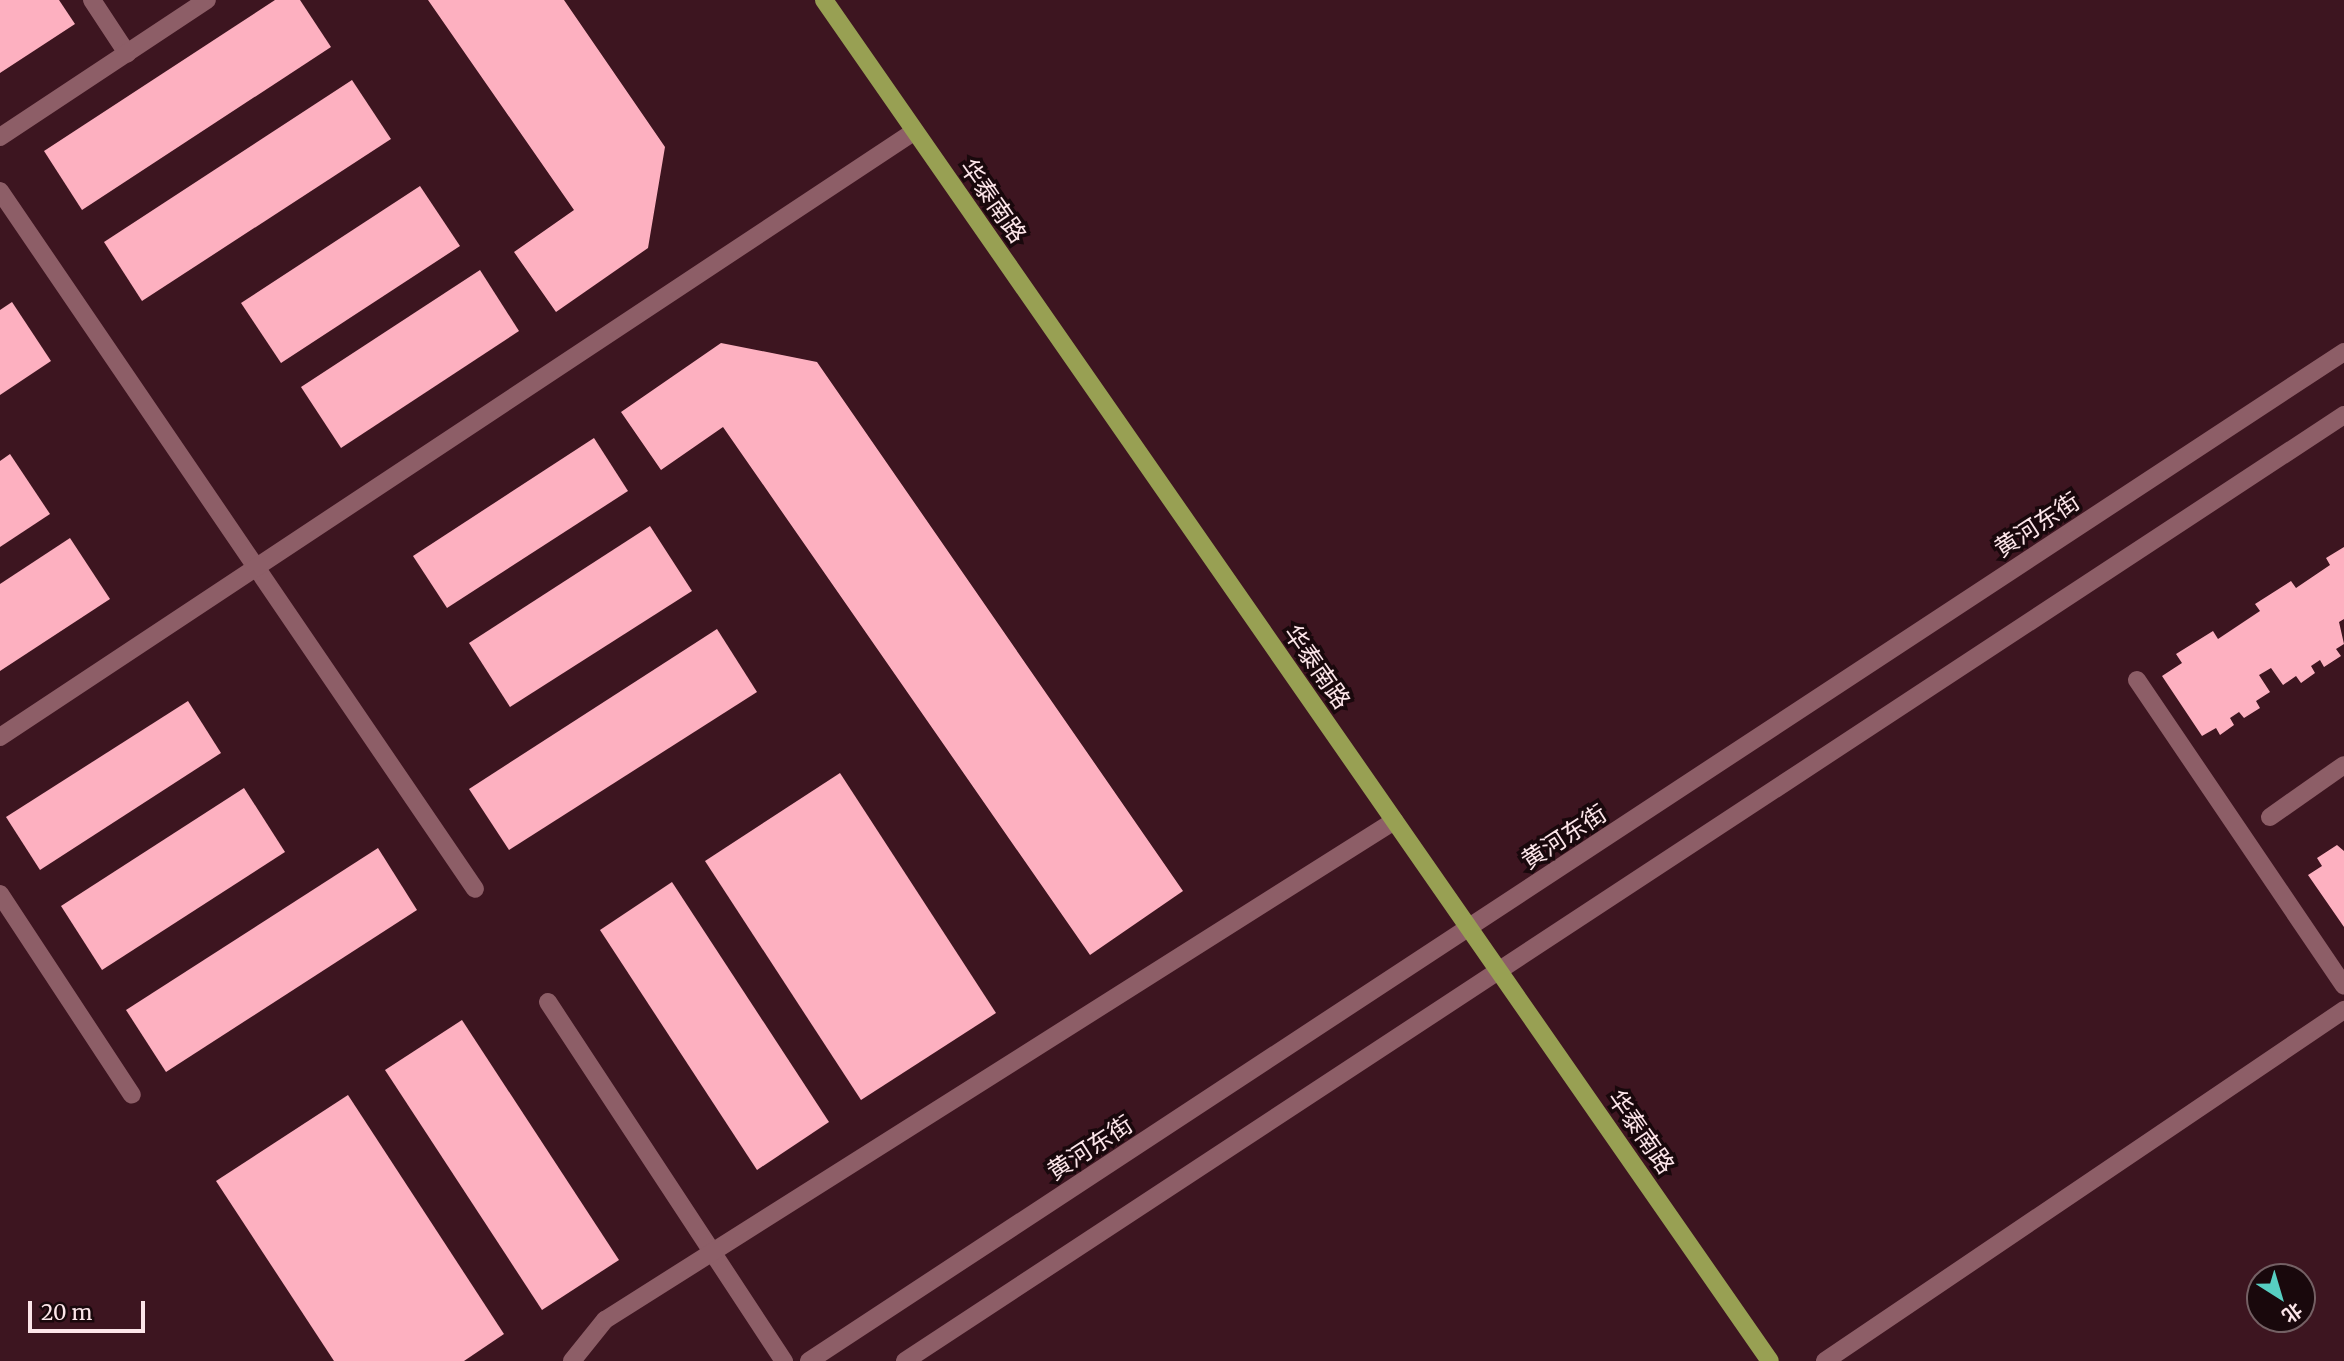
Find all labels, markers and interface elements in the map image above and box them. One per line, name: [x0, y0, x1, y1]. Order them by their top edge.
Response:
street label: 华泰南路: [954, 153, 1032, 249]
street label: 黄河东街: [1989, 487, 2085, 563]
street label: 华泰南路: [1278, 619, 1356, 715]
street label: 黄河东街: [1516, 799, 1612, 875]
street label: 华泰南路: [1602, 1084, 1680, 1180]
street label: 黄河东街: [1042, 1110, 1138, 1186]
north arrow: [2246, 1263, 2316, 1333]
scale bar: [32, 1288, 149, 1332]
text: 北: [2278, 1298, 2307, 1328]
text: 20 m: [41, 1299, 92, 1326]

